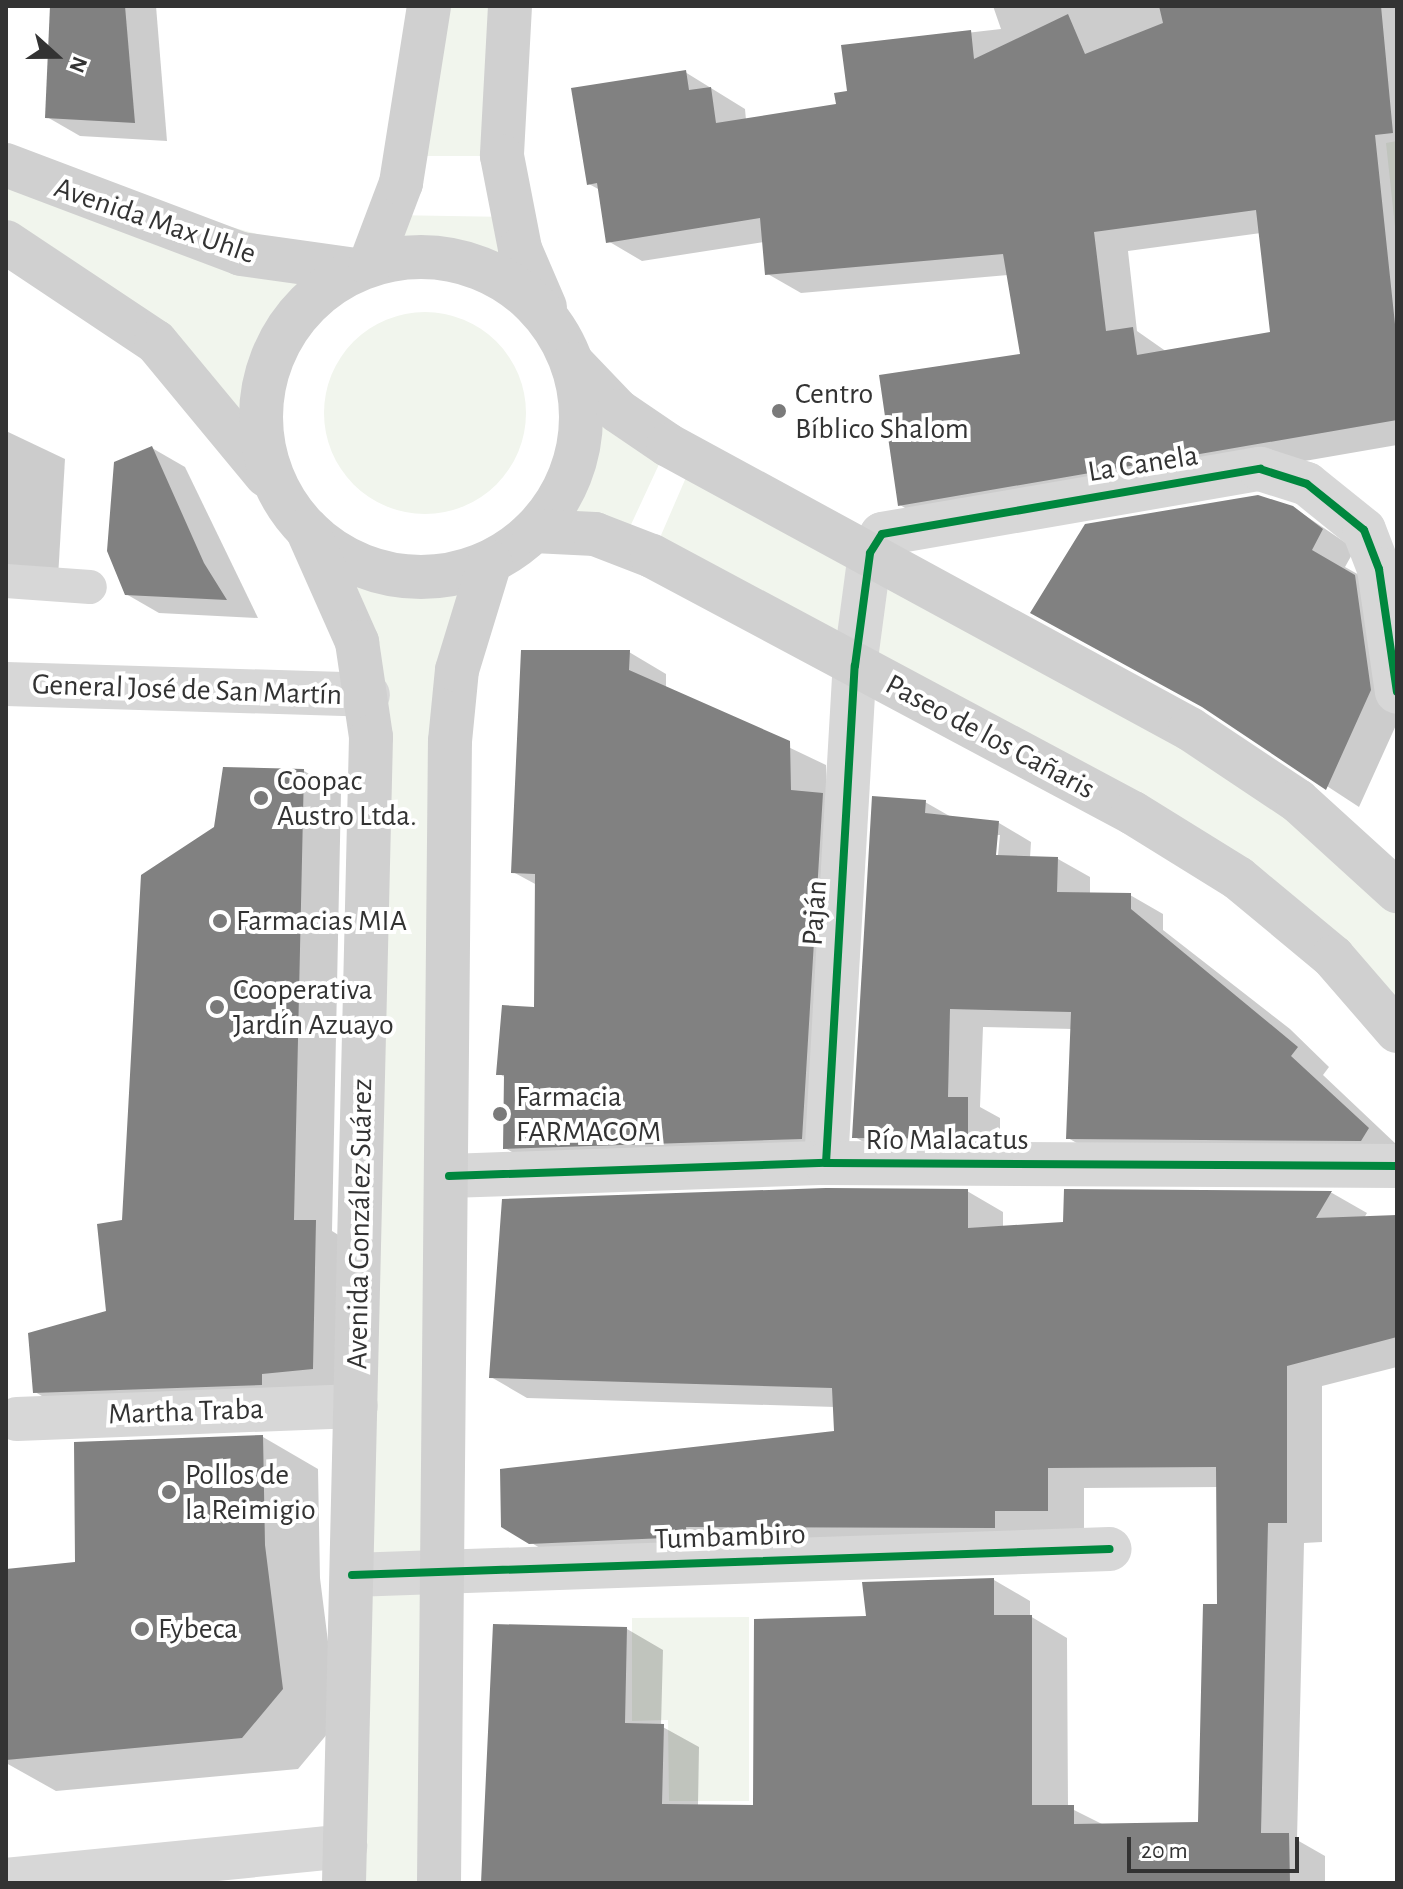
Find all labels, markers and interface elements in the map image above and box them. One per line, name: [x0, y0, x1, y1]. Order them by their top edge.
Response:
north arrow: [16, 16, 96, 96]
text: N: [65, 54, 91, 76]
street label: Avenida Max Uhle: [49, 170, 261, 272]
place label: Centro Bíblico Shalom: [795, 376, 969, 446]
marker: Centro Bíblico Shalom: [770, 402, 788, 420]
street label: La Canela: [1085, 438, 1201, 490]
street label: General José de San Martín: [31, 667, 343, 713]
street label: Paseo de los Cañaris: [879, 667, 1101, 807]
place label: Coopac Austro Ltda.: [277, 763, 417, 834]
marker: Coopac Austro Ltda.: [252, 789, 270, 807]
street label: Paján: [795, 879, 835, 947]
place label: Farmacias MIA: [236, 903, 407, 939]
marker: Farmacias MIA: [211, 912, 229, 930]
place label: Cooperativa Jardín Azuayo: [233, 972, 394, 1042]
marker: Cooperativa Jardín Azuayo: [208, 998, 226, 1016]
street label: Avenida González Suárez: [339, 1078, 381, 1370]
place label: Farmacia FARMACOM: [516, 1079, 661, 1150]
marker: Farmacia FARMACOM: [491, 1105, 509, 1123]
street label: Río Malacatus: [865, 1122, 1029, 1158]
street label: Martha Traba: [107, 1391, 265, 1433]
place label: Pollos de la Reimigio: [185, 1457, 316, 1528]
marker: Pollos de la Reimigio: [160, 1483, 178, 1501]
street label: Tumbambiro: [654, 1516, 806, 1558]
place label: Fybeca: [158, 1611, 238, 1647]
marker: Fybeca: [133, 1620, 151, 1638]
scale bar: [1131, 1821, 1303, 1871]
text: 20 m: [1141, 1839, 1188, 1863]

